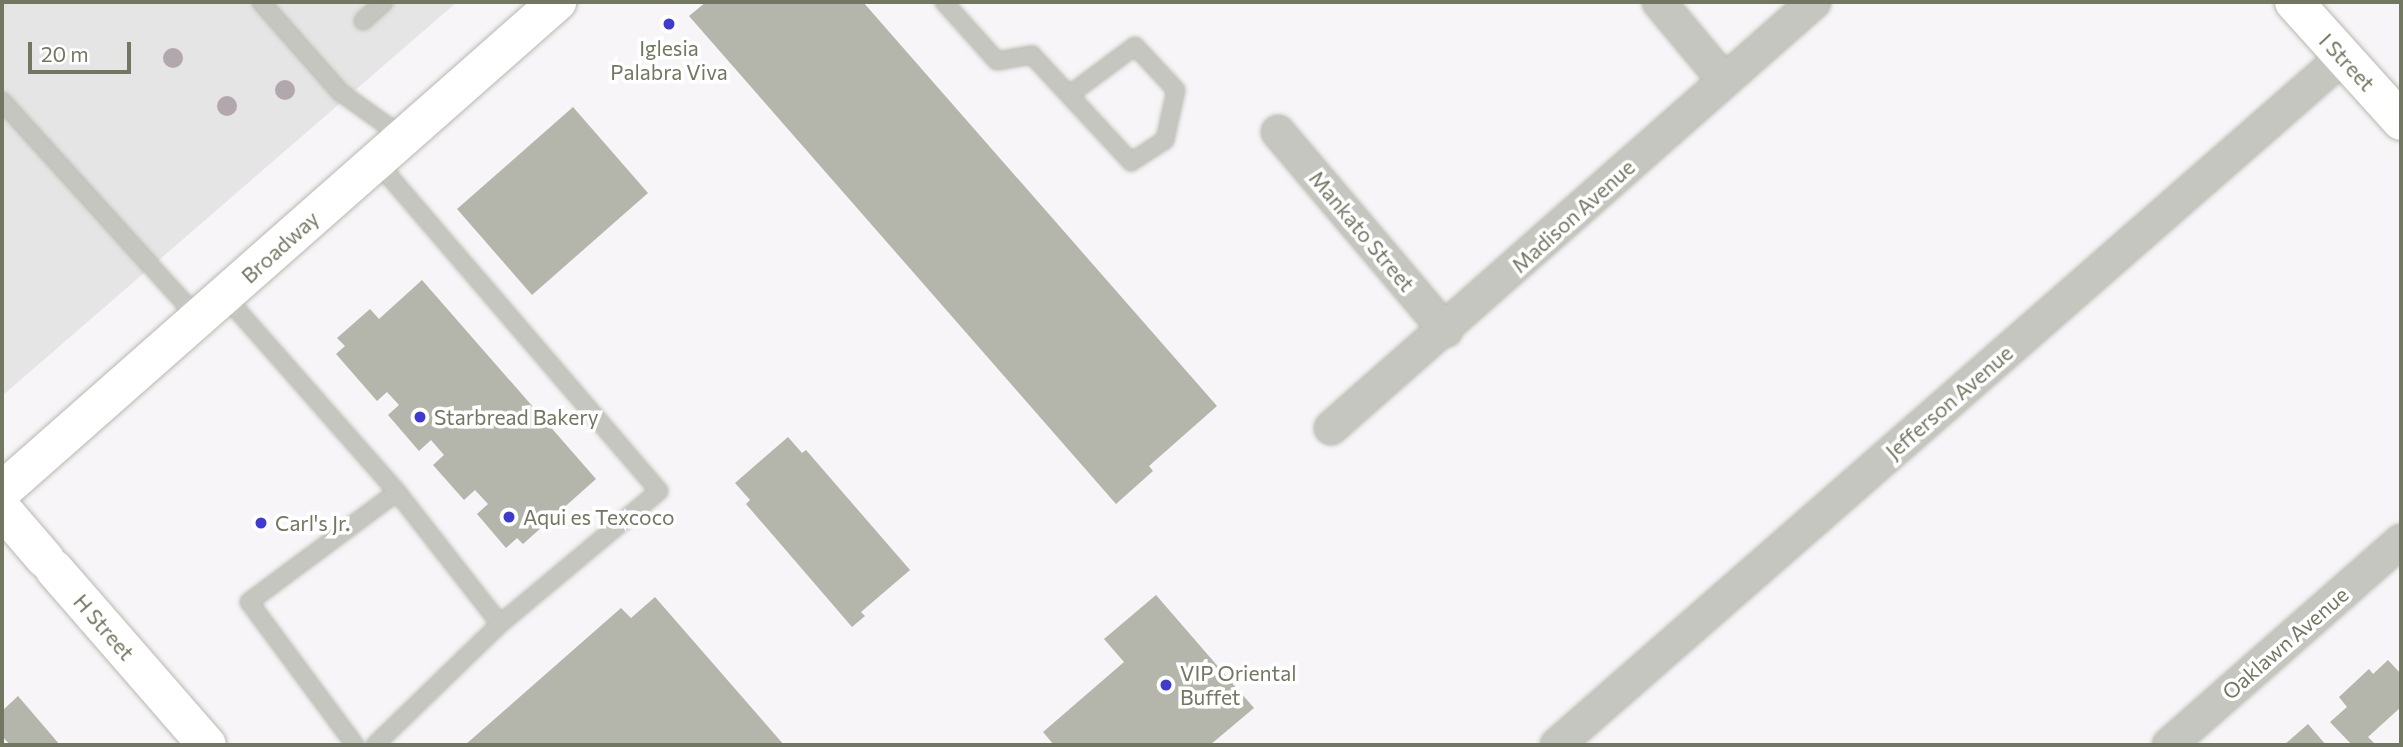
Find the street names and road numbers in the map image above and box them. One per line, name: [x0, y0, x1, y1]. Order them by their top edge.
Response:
street label: I Street: [2314, 28, 2380, 96]
street label: Madison Avenue: [1506, 154, 1640, 278]
street label: Mankato Street: [1304, 166, 1420, 296]
street label: Broadway: [236, 206, 324, 288]
street label: Jefferson Avenue: [1880, 340, 2018, 464]
street label: Oaklawn Avenue: [2217, 582, 2353, 704]
street label: H Street: [69, 589, 139, 665]

